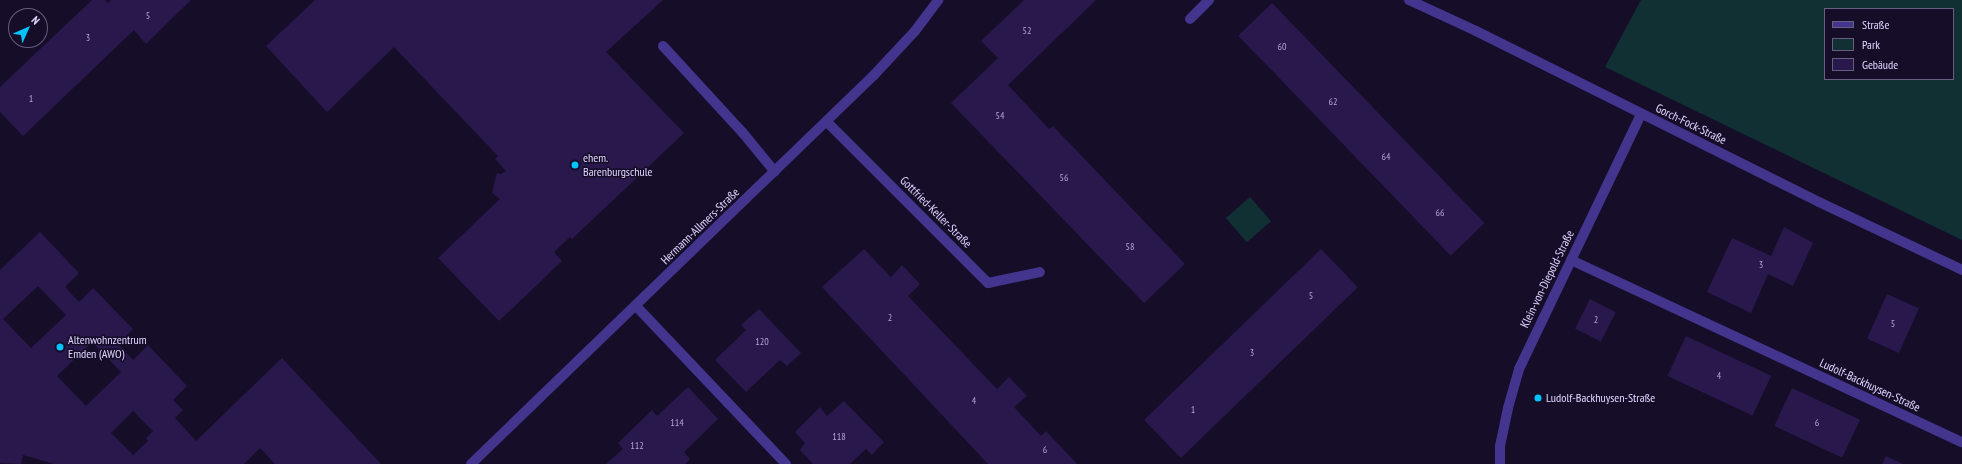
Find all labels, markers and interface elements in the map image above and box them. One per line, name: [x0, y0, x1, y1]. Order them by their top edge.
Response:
north arrow: [8, 8, 48, 48]
legend: [1824, 8, 1954, 80]
house number: 5: [146, 10, 150, 22]
text: N: [29, 13, 43, 27]
text: Straße: [1862, 17, 1889, 32]
house number: 52: [1023, 25, 1031, 37]
house number: 3: [86, 32, 90, 44]
text: Park: [1862, 37, 1880, 52]
house number: 60: [1278, 41, 1286, 53]
text: Gebäude: [1862, 57, 1898, 72]
house number: 1: [29, 93, 33, 105]
house number: 62: [1329, 96, 1337, 108]
street label: Gorch-Fock-Straße: [1653, 101, 1729, 147]
house number: 54: [996, 110, 1004, 122]
place label: ehem. Barenburgschule: [583, 151, 652, 179]
house number: 64: [1382, 151, 1390, 163]
marker: ehem. Barenburgschule: [570, 160, 580, 170]
house number: 56: [1060, 172, 1068, 184]
street label: Gottfried-Keller-Straße: [897, 173, 975, 251]
street label: Hermann-Allmers-Straße: [658, 185, 742, 267]
house number: 66: [1436, 207, 1444, 219]
street label: Klein-von-Diepold-Straße: [1517, 228, 1577, 330]
house number: 58: [1126, 241, 1134, 253]
house number: 3: [1759, 259, 1763, 271]
house number: 5: [1309, 290, 1313, 302]
house number: 2: [888, 312, 892, 324]
house number: 2: [1594, 314, 1598, 326]
house number: 5: [1891, 318, 1895, 330]
place label: Altenwohnzentrum Emden (AWO): [68, 333, 147, 361]
house number: 120: [755, 336, 769, 348]
marker: Altenwohnzentrum Emden (AWO): [55, 342, 65, 352]
house number: 3: [1250, 347, 1254, 359]
street label: Ludolf-Backhuysen-Straße: [1817, 355, 1923, 415]
house number: 4: [1717, 370, 1721, 382]
place label: Ludolf-Backhuysen-Straße: [1546, 391, 1655, 405]
marker: Ludolf-Backhuysen-Straße: [1533, 393, 1543, 403]
house number: 4: [972, 395, 976, 407]
house number: 1: [1191, 404, 1195, 416]
house number: 114: [670, 417, 684, 429]
house number: 6: [1815, 417, 1819, 429]
house number: 118: [832, 431, 846, 443]
house number: 112: [630, 440, 644, 452]
house number: 6: [1043, 444, 1047, 456]

